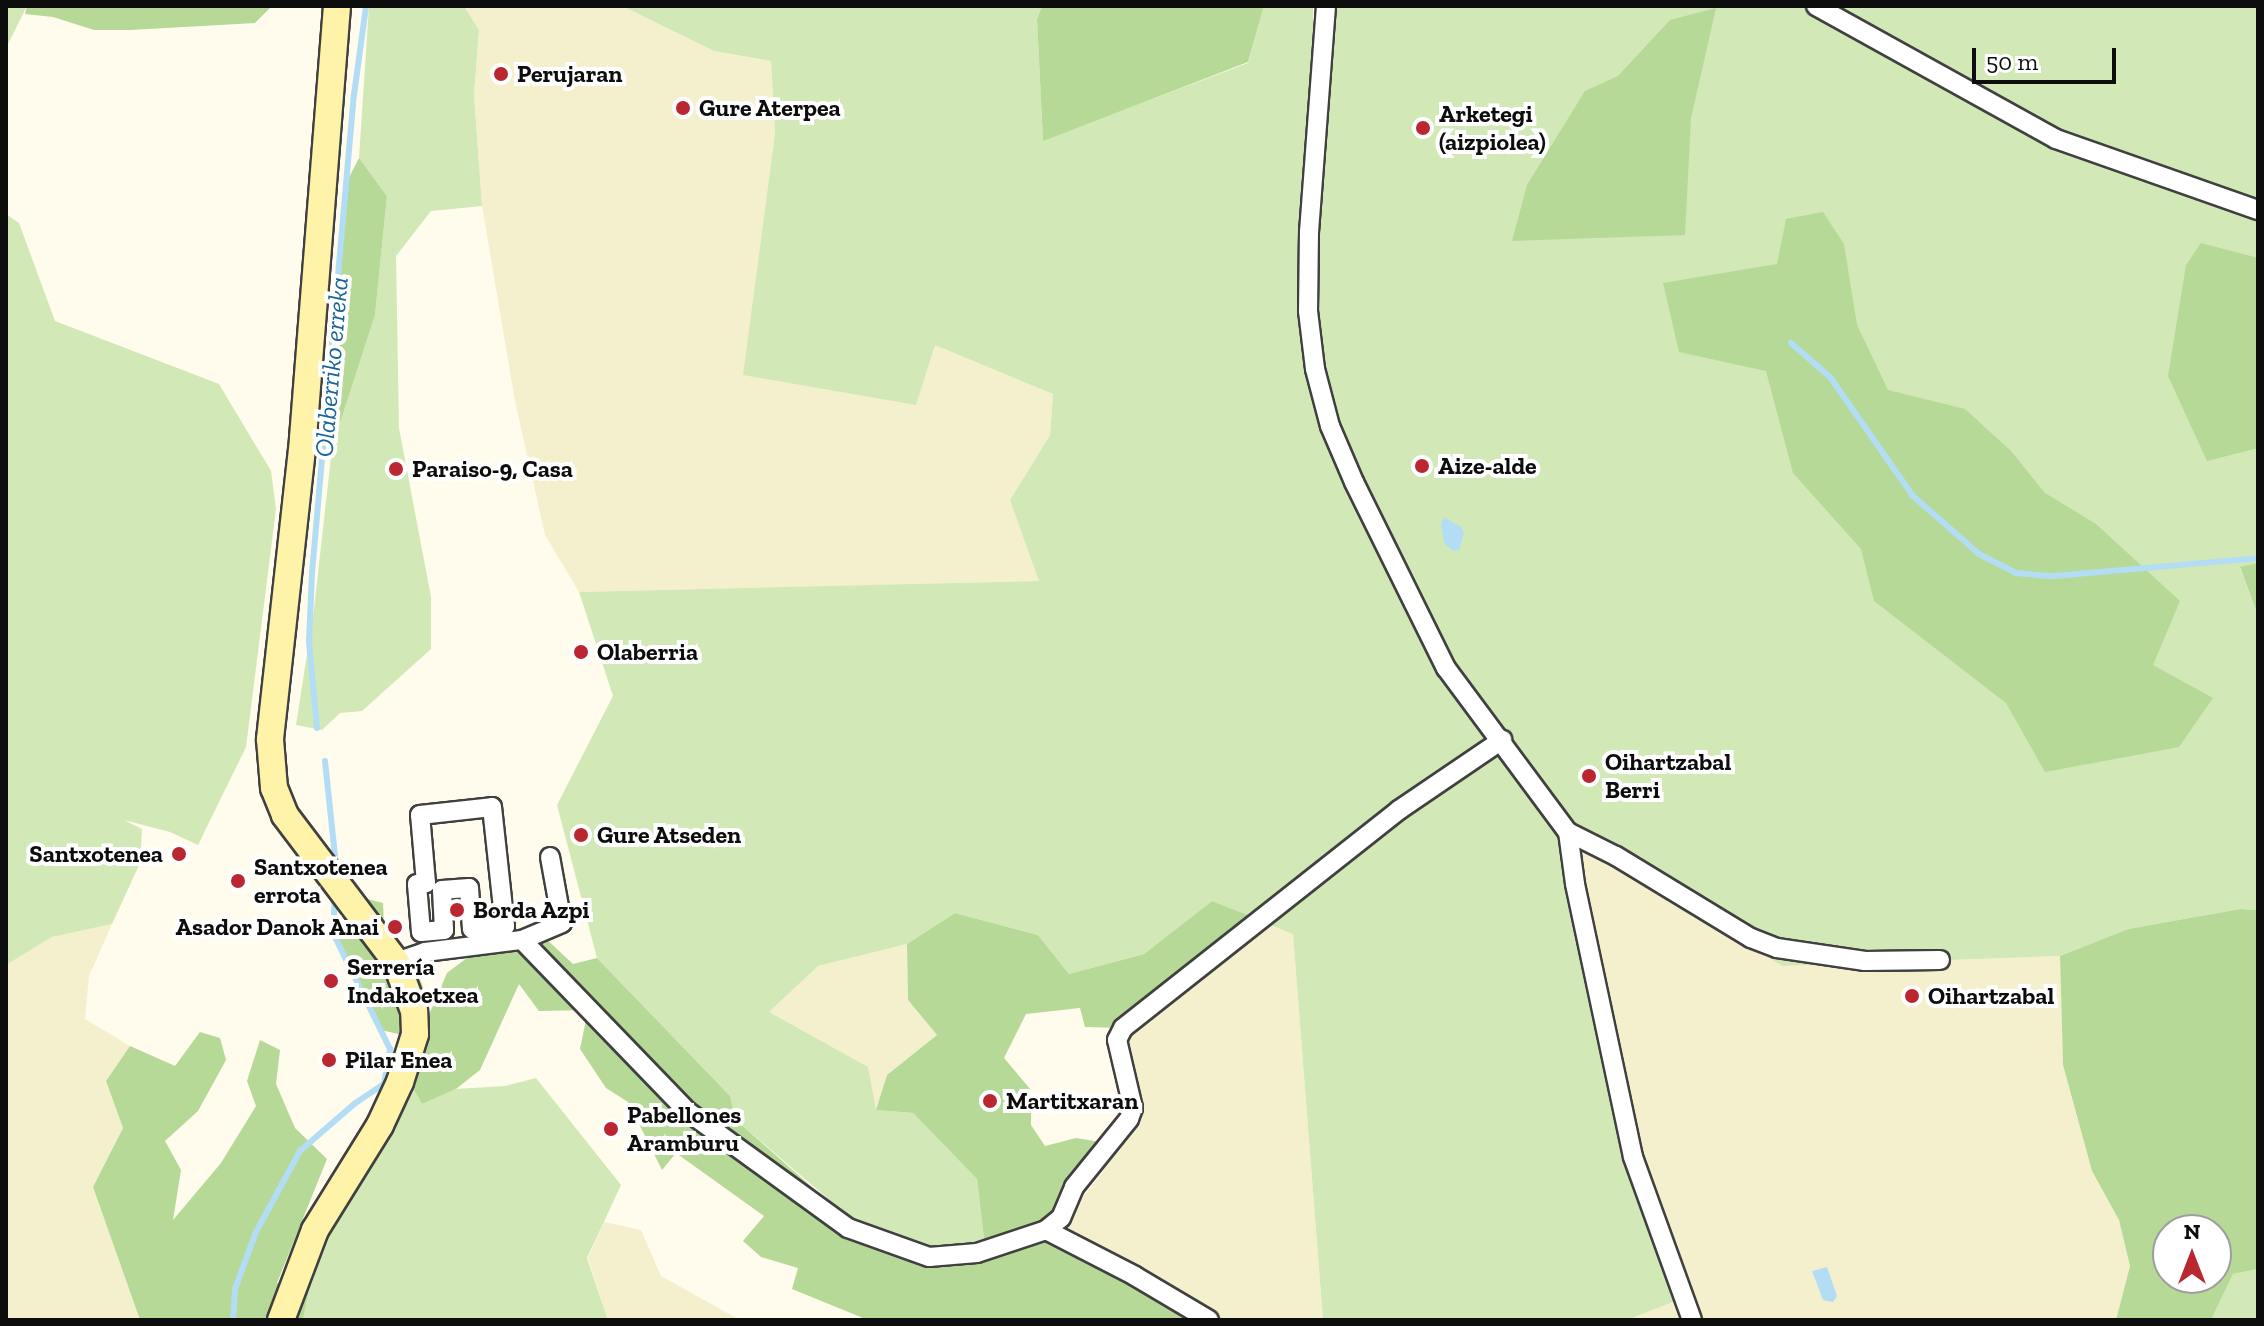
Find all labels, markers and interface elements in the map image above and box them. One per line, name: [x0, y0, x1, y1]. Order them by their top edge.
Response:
scale bar: [1976, 32, 2120, 82]
text: 50 m: [1986, 47, 2038, 76]
place label: Perujaran: [517, 60, 623, 88]
marker: Perujaran: [492, 65, 510, 83]
place label: Gure Aterpea: [699, 94, 841, 122]
marker: Gure Aterpea: [674, 99, 692, 117]
place label: Arketegi (aizpiolea): [1439, 100, 1546, 156]
marker: Arketegi (aizpiolea): [1414, 119, 1432, 137]
water label: Olaberriko erreka: [309, 276, 355, 458]
place label: Aize-alde: [1438, 452, 1537, 480]
place label: Paraiso-9, Casa: [412, 455, 573, 483]
marker: Aize-alde: [1413, 457, 1431, 475]
marker: Paraiso-9, Casa: [387, 460, 405, 478]
place label: Olaberria: [597, 638, 698, 666]
marker: Olaberria: [572, 643, 590, 661]
place label: Oihartzabal Berri: [1605, 748, 1731, 804]
marker: Oihartzabal Berri: [1580, 767, 1598, 785]
place label: Gure Atseden: [597, 821, 742, 849]
marker: Gure Atseden: [572, 826, 590, 844]
place label: Santxotenea: [29, 840, 163, 868]
marker: Santxotenea: [170, 845, 188, 863]
place label: Santxotenea errota: [254, 853, 388, 909]
marker: Santxotenea errota: [229, 872, 247, 890]
place label: Borda Azpi: [473, 896, 590, 924]
marker: Borda Azpi: [448, 901, 466, 919]
place label: Asador Danok Anai: [175, 913, 379, 941]
marker: Asador Danok Anai: [386, 918, 404, 936]
place label: Serrería Indakoetxea: [347, 953, 479, 1009]
marker: Serrería Indakoetxea: [322, 972, 340, 990]
place label: Oihartzabal: [1928, 982, 2054, 1010]
marker: Oihartzabal: [1903, 987, 1921, 1005]
place label: Pilar Enea: [345, 1046, 453, 1074]
marker: Pilar Enea: [320, 1051, 338, 1069]
place label: Martitxaran: [1006, 1087, 1138, 1115]
marker: Martitxaran: [981, 1092, 999, 1110]
place label: Pabellones Aramburu: [627, 1101, 741, 1157]
marker: Pabellones Aramburu: [602, 1120, 620, 1138]
north arrow: [2152, 1214, 2232, 1294]
text: N: [2184, 1218, 2200, 1245]

